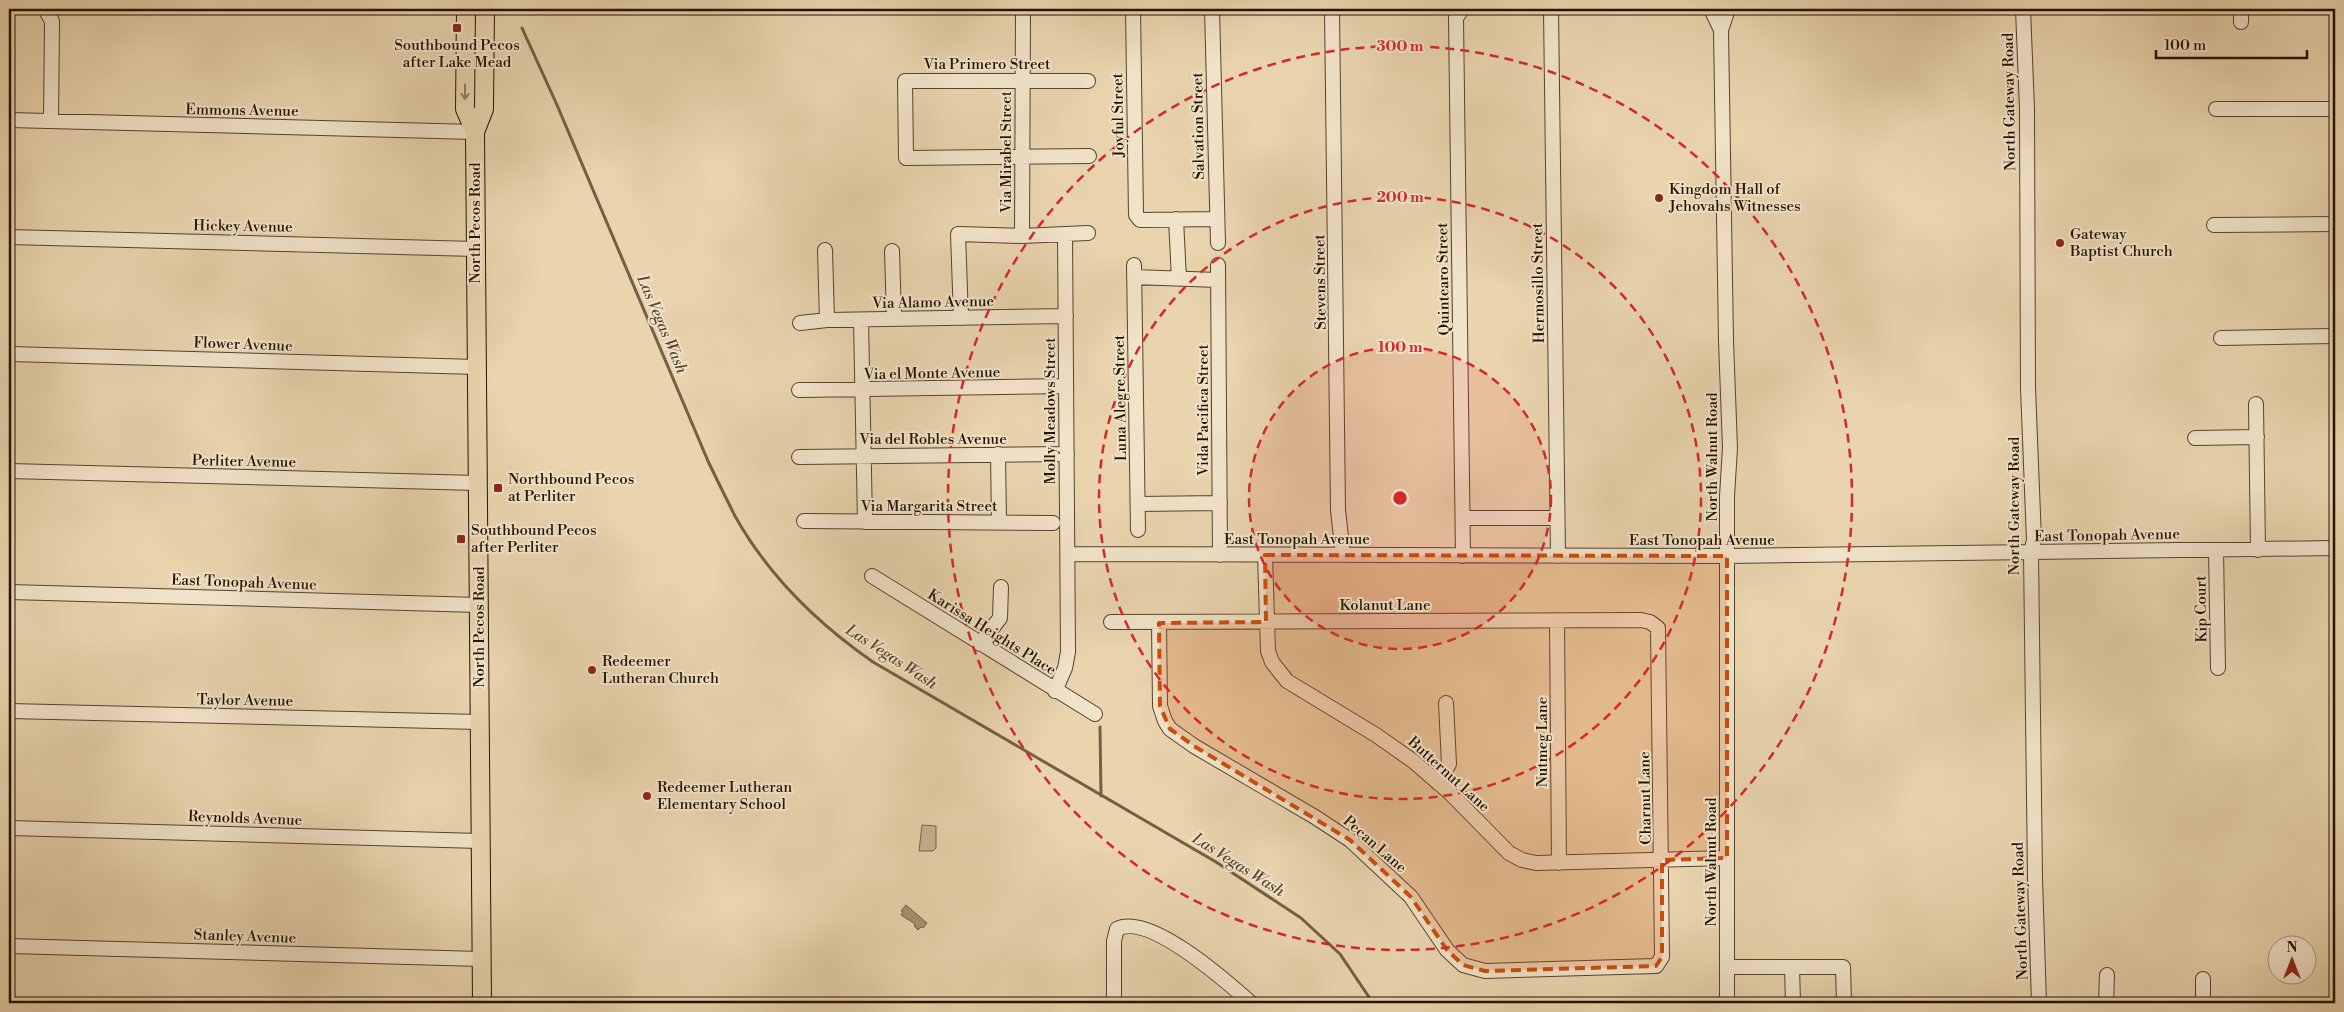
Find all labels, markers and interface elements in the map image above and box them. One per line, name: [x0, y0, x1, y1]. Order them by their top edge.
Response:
marker: Southbound Pecos after Lake Mead: [451, 22, 463, 34]
scale bar: [2156, 28, 2308, 60]
street label: North Gateway Road: [1999, 32, 2020, 171]
place label: Southbound Pecos after Lake Mead: [394, 36, 520, 72]
text: 100 m: [2164, 36, 2206, 55]
text: 300 m: [1377, 37, 1424, 56]
street label: Via Primero Street: [923, 55, 1051, 74]
street label: Joyful Street: [1108, 72, 1129, 158]
street label: Salvation Street: [1188, 72, 1209, 180]
one-way arrow: [460, 84, 470, 100]
street label: Via Mirabel Street: [997, 90, 1016, 214]
street label: Emmons Avenue: [185, 100, 299, 121]
street label: North Pecos Road: [466, 162, 485, 284]
place label: Kingdom Hall of Jehovahs Witnesses: [1668, 180, 1801, 216]
text: 200 m: [1376, 188, 1424, 207]
marker: Kingdom Hall of Jehovahs Witnesses: [1653, 192, 1665, 204]
street label: Hickey Avenue: [193, 216, 293, 237]
street label: Quintearo Street: [1433, 222, 1454, 336]
street label: Hermosillo Street: [1528, 222, 1549, 343]
place label: Gateway Baptist Church: [2069, 225, 2173, 261]
street label: Stevens Street: [1310, 233, 1331, 330]
marker: Gateway Baptist Church: [2054, 237, 2066, 249]
water label: Las Vegas Wash: [632, 271, 692, 377]
street label: Via Alamo Avenue: [871, 292, 994, 313]
street label: Flower Avenue: [193, 333, 293, 356]
street label: Luna Alegre Street: [1110, 334, 1131, 461]
street label: Molly Meadows Street: [1041, 337, 1060, 485]
text: 100 m: [1378, 338, 1423, 357]
street label: Vida Pacifica Street: [1194, 343, 1213, 477]
street label: Via el Monte Avenue: [863, 363, 1000, 384]
street label: North Walnut Road: [1703, 392, 1722, 522]
street label: Via del Robles Avenue: [858, 430, 1007, 449]
street label: North Gateway Road: [2005, 436, 2024, 575]
street label: Perliter Avenue: [192, 451, 296, 472]
place label: Northbound Pecos at Perliter: [508, 470, 634, 506]
marker: Northbound Pecos at Perliter: [492, 482, 504, 494]
centre of rings: [1391, 489, 1409, 507]
street label: Via Margarita Street: [860, 497, 998, 516]
place label: Southbound Pecos after Perliter: [471, 521, 597, 557]
street label: East Tonopah Avenue: [2034, 525, 2180, 546]
street label: East Tonopah Avenue: [1224, 530, 1370, 549]
street label: East Tonopah Avenue: [1629, 531, 1775, 550]
marker: Southbound Pecos after Perliter: [455, 533, 467, 545]
street label: North Pecos Road: [470, 566, 489, 688]
street label: East Tonopah Avenue: [171, 570, 317, 595]
street label: Kip Court: [2191, 575, 2212, 643]
street label: Karissa Heights Place: [924, 585, 1060, 680]
street label: Kolanut Lane: [1339, 596, 1431, 615]
water label: Las Vegas Wash: [841, 619, 941, 694]
place label: Redeemer Lutheran Church: [602, 652, 719, 688]
marker: Redeemer Lutheran Church: [586, 664, 598, 676]
street label: Taylor Avenue: [197, 690, 293, 711]
street label: Nutmeg Lane: [1533, 697, 1552, 787]
street label: Butternut Lane: [1403, 732, 1494, 816]
street label: Charnut Lane: [1635, 751, 1656, 845]
place label: Redeemer Lutheran Elementary School: [657, 778, 792, 814]
marker: Redeemer Lutheran Elementary School: [641, 790, 653, 802]
street label: North Walnut Road: [1702, 797, 1721, 927]
street label: Reynolds Avenue: [187, 807, 303, 830]
street label: Pecan Lane: [1339, 812, 1410, 877]
water label: Las Vegas Wash: [1188, 828, 1288, 901]
street label: North Gateway Road: [2009, 841, 2032, 980]
street label: Stanley Avenue: [193, 925, 297, 948]
north arrow: [2266, 934, 2316, 984]
text: N: [2286, 939, 2298, 957]

